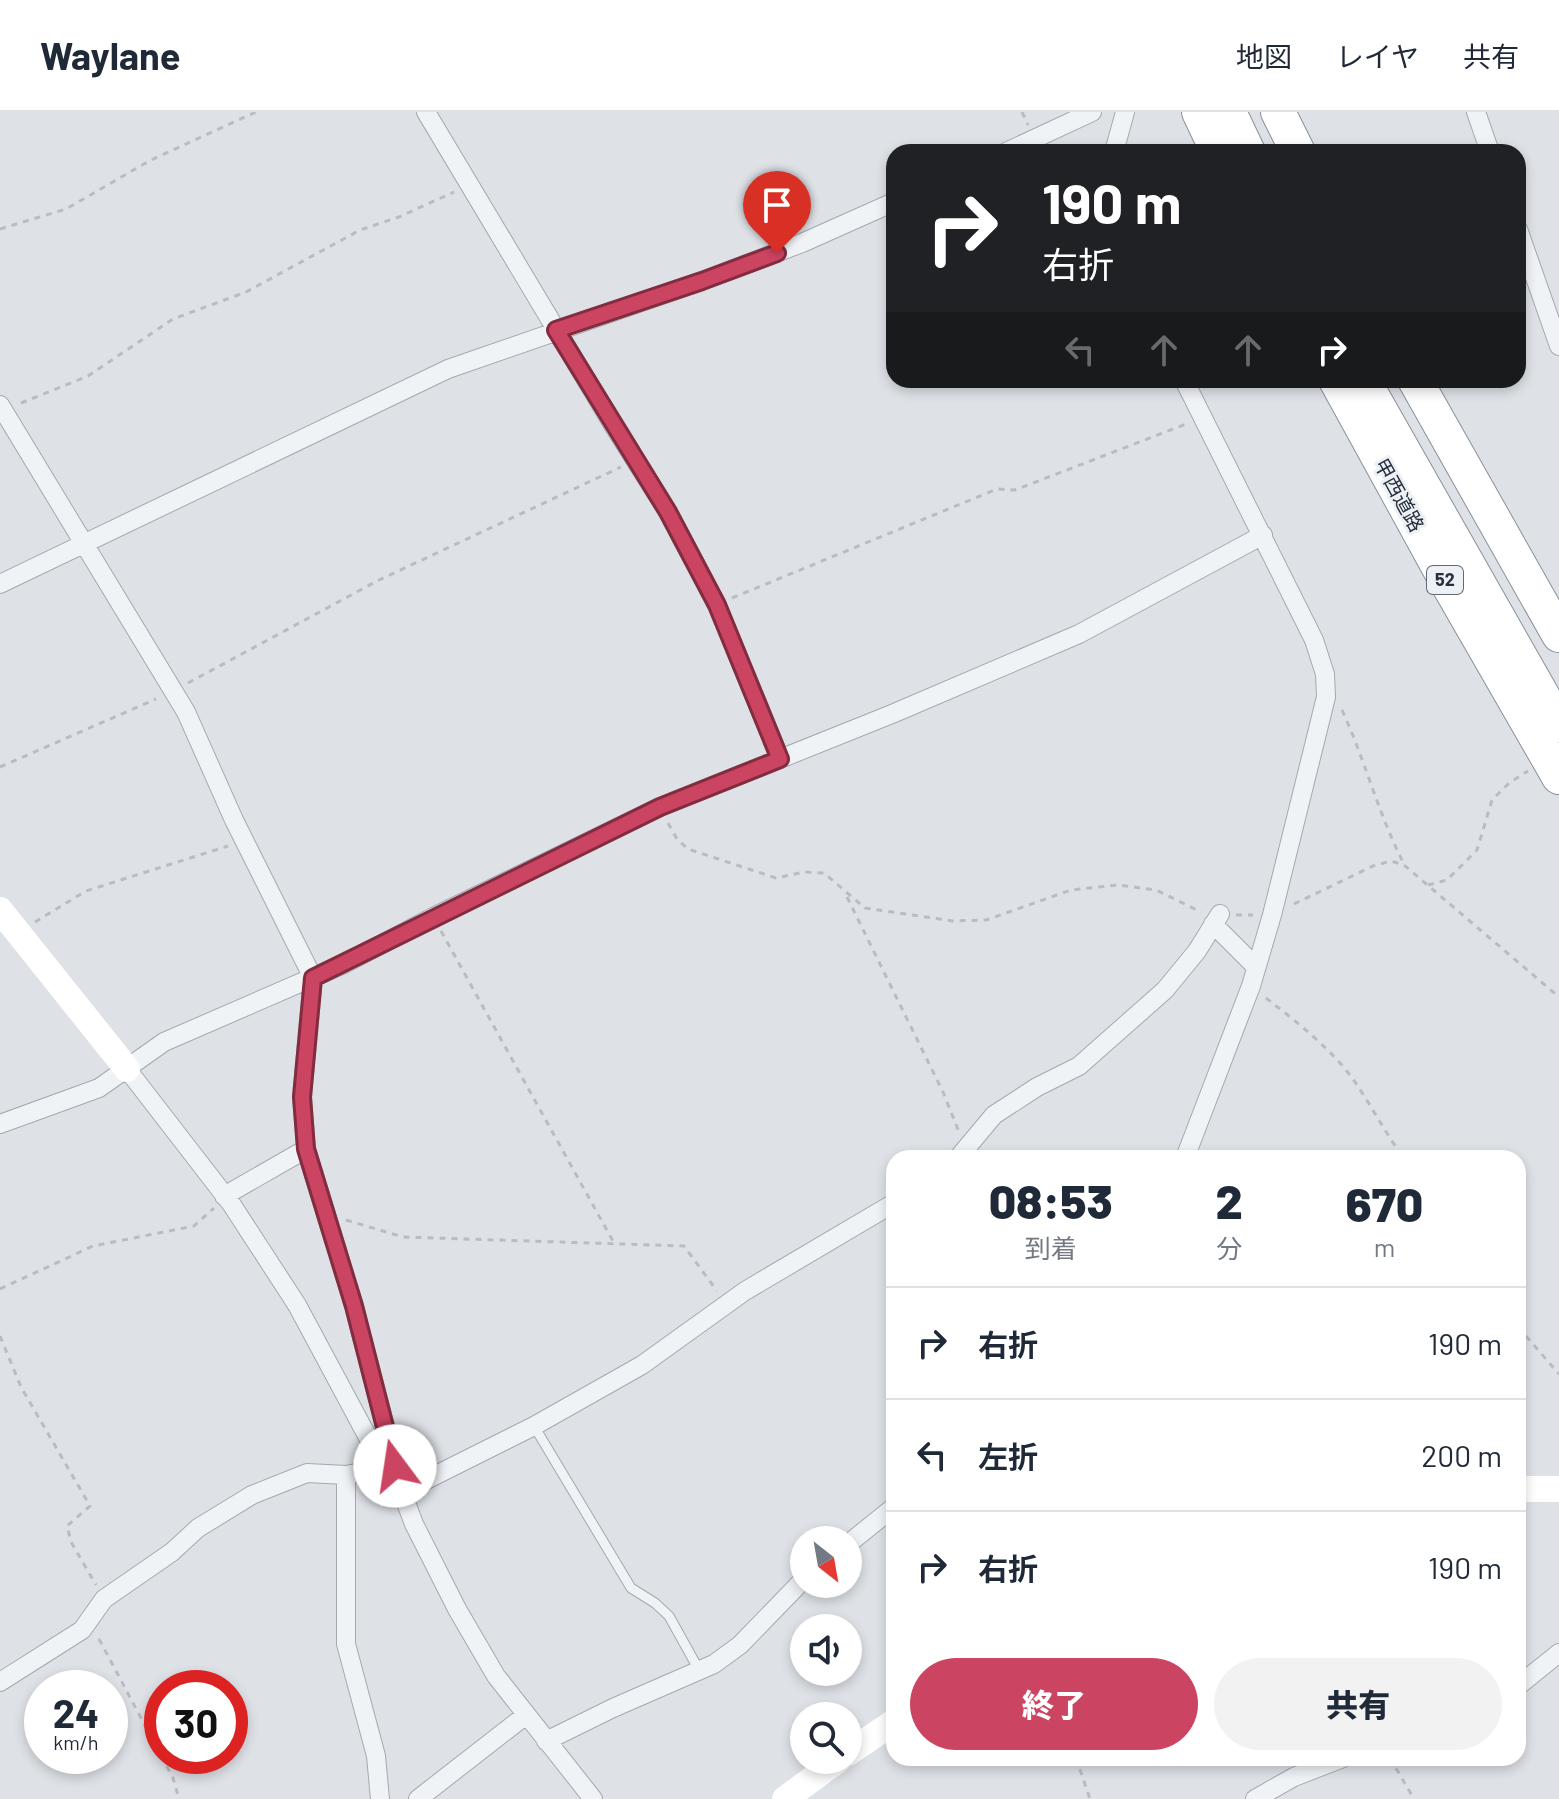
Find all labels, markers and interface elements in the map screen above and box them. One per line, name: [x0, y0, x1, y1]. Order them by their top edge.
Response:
text: Waylane: [40, 32, 181, 78]
text: 地図: [1236, 39, 1292, 73]
text: レイヤ: [1336, 39, 1419, 73]
text: 共有: [1463, 39, 1519, 73]
text: 190 m: [1042, 168, 1181, 235]
pin: [743, 171, 811, 253]
icon: right: [910, 176, 1014, 280]
icon: arrive: [755, 183, 799, 227]
text: 右折: [1042, 242, 1114, 285]
icon: left: [1058, 328, 1102, 372]
icon: ahead: [1142, 328, 1186, 372]
icon: ahead: [1226, 328, 1270, 372]
icon: right: [1310, 328, 1354, 372]
street label: 甲西道路: [1370, 454, 1430, 535]
road number: 52: [1427, 566, 1463, 594]
text: 08:53: [989, 1171, 1113, 1229]
text: 2: [1216, 1171, 1243, 1229]
text: 670: [1346, 1174, 1423, 1232]
text: m: [1374, 1231, 1395, 1262]
text: 到着: [1025, 1232, 1077, 1263]
text: 分: [1216, 1232, 1242, 1263]
icon: right: [910, 1321, 954, 1365]
text: 190 m: [1428, 1325, 1502, 1361]
text: 右折: [978, 1326, 1038, 1362]
position arrow: [353, 1424, 437, 1508]
icon: left: [910, 1433, 954, 1477]
text: 200 m: [1421, 1437, 1502, 1473]
text: 左折: [978, 1438, 1038, 1474]
north arrow: [790, 1526, 862, 1598]
map controls: [790, 1526, 862, 1774]
icon: right: [910, 1545, 954, 1589]
text: 190 m: [1428, 1549, 1502, 1585]
text: 右折: [978, 1550, 1038, 1586]
button: sound: [790, 1614, 862, 1686]
button: 終了: [910, 1658, 1198, 1750]
button: 共有: [1214, 1658, 1502, 1750]
speed limit sign: 30: [144, 1670, 248, 1774]
text: 24: [53, 1688, 99, 1736]
button: search: [790, 1702, 862, 1774]
text: km/h: [53, 1730, 99, 1754]

